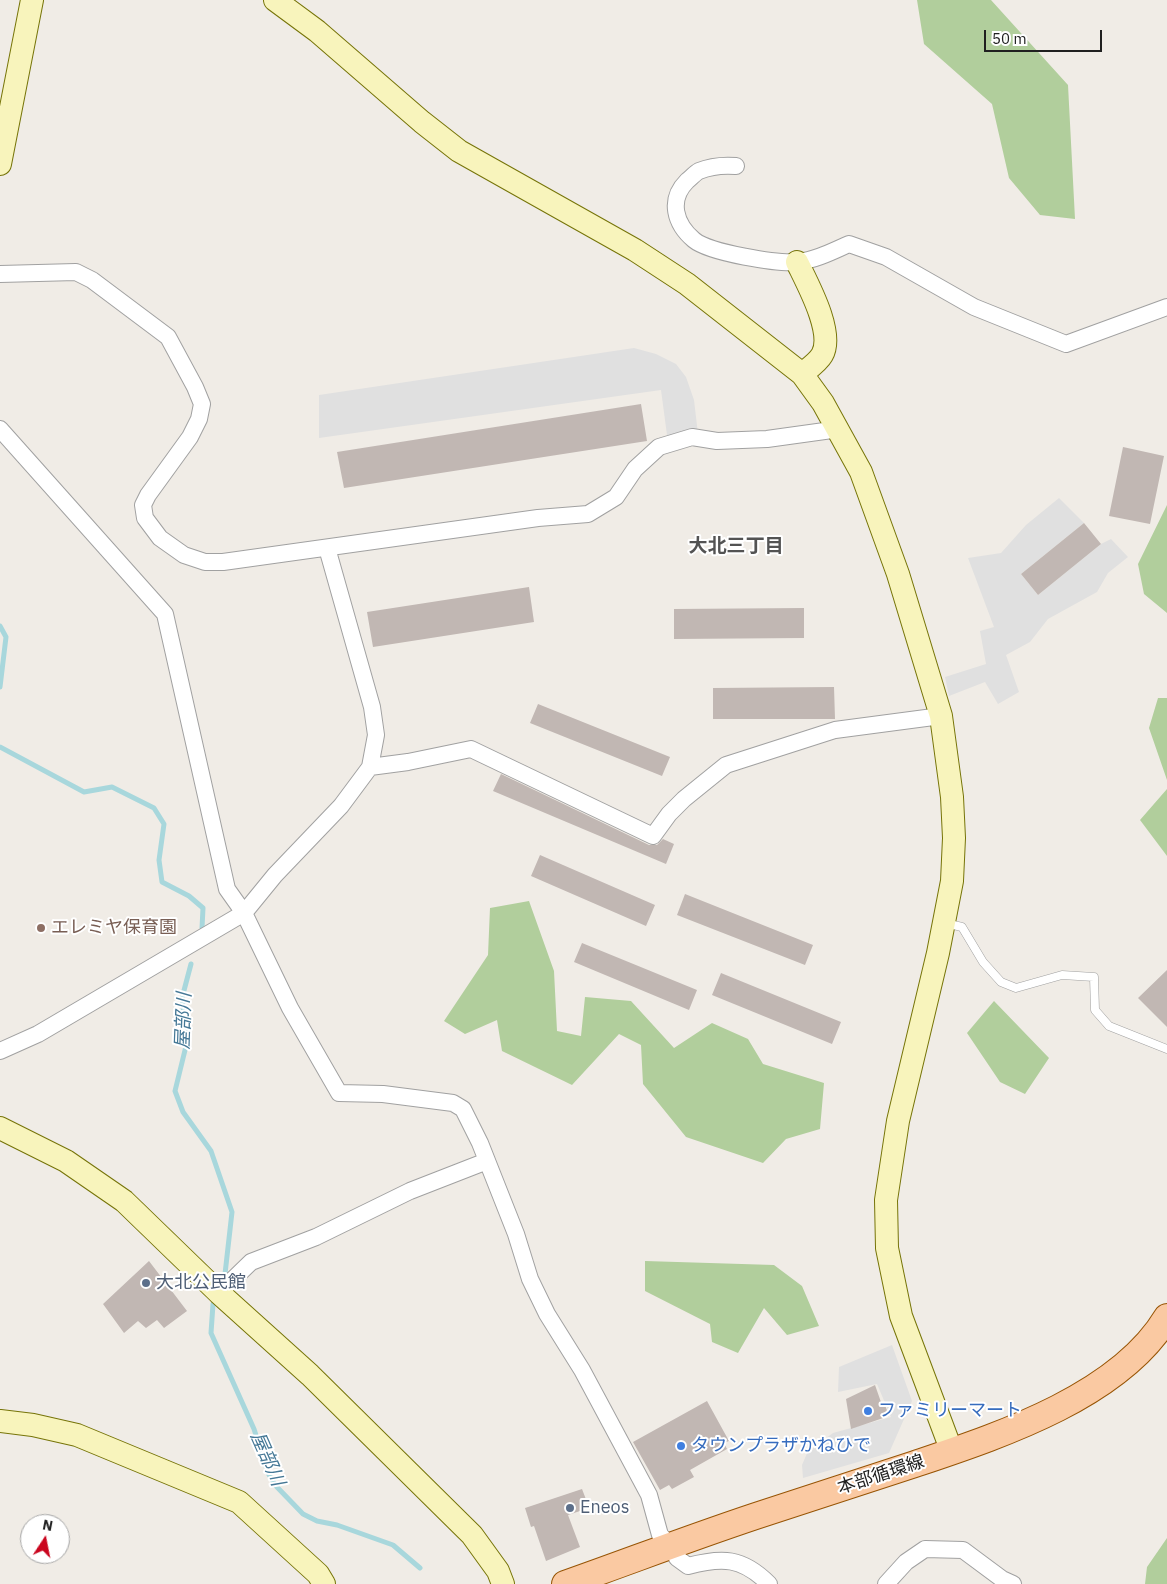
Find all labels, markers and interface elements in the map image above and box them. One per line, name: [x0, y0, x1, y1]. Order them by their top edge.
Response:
scale bar: [987, 20, 1104, 52]
text: 50 m: [992, 29, 1027, 48]
district label: 大北三丁目: [689, 536, 783, 558]
place label: エレミヤ保育園: [51, 917, 177, 939]
marker: エレミヤ保育園: [35, 922, 47, 934]
water label: 屋部川: [172, 992, 196, 1050]
place label: 大北公民館: [156, 1272, 246, 1294]
marker: 大北公民館: [140, 1277, 152, 1289]
place label: ファミリーマート: [878, 1400, 1022, 1422]
marker: ファミリーマート: [862, 1405, 874, 1417]
water label: 屋部川: [245, 1428, 289, 1490]
place label: タウンプラザかねひで: [691, 1435, 871, 1457]
marker: タウンプラザかねひで: [675, 1440, 687, 1452]
street label: 本部循環線: [835, 1451, 927, 1499]
place label: Eneos: [580, 1497, 629, 1519]
marker: Eneos: [564, 1502, 576, 1514]
north arrow: [20, 1514, 70, 1564]
text: N: [41, 1515, 54, 1535]

